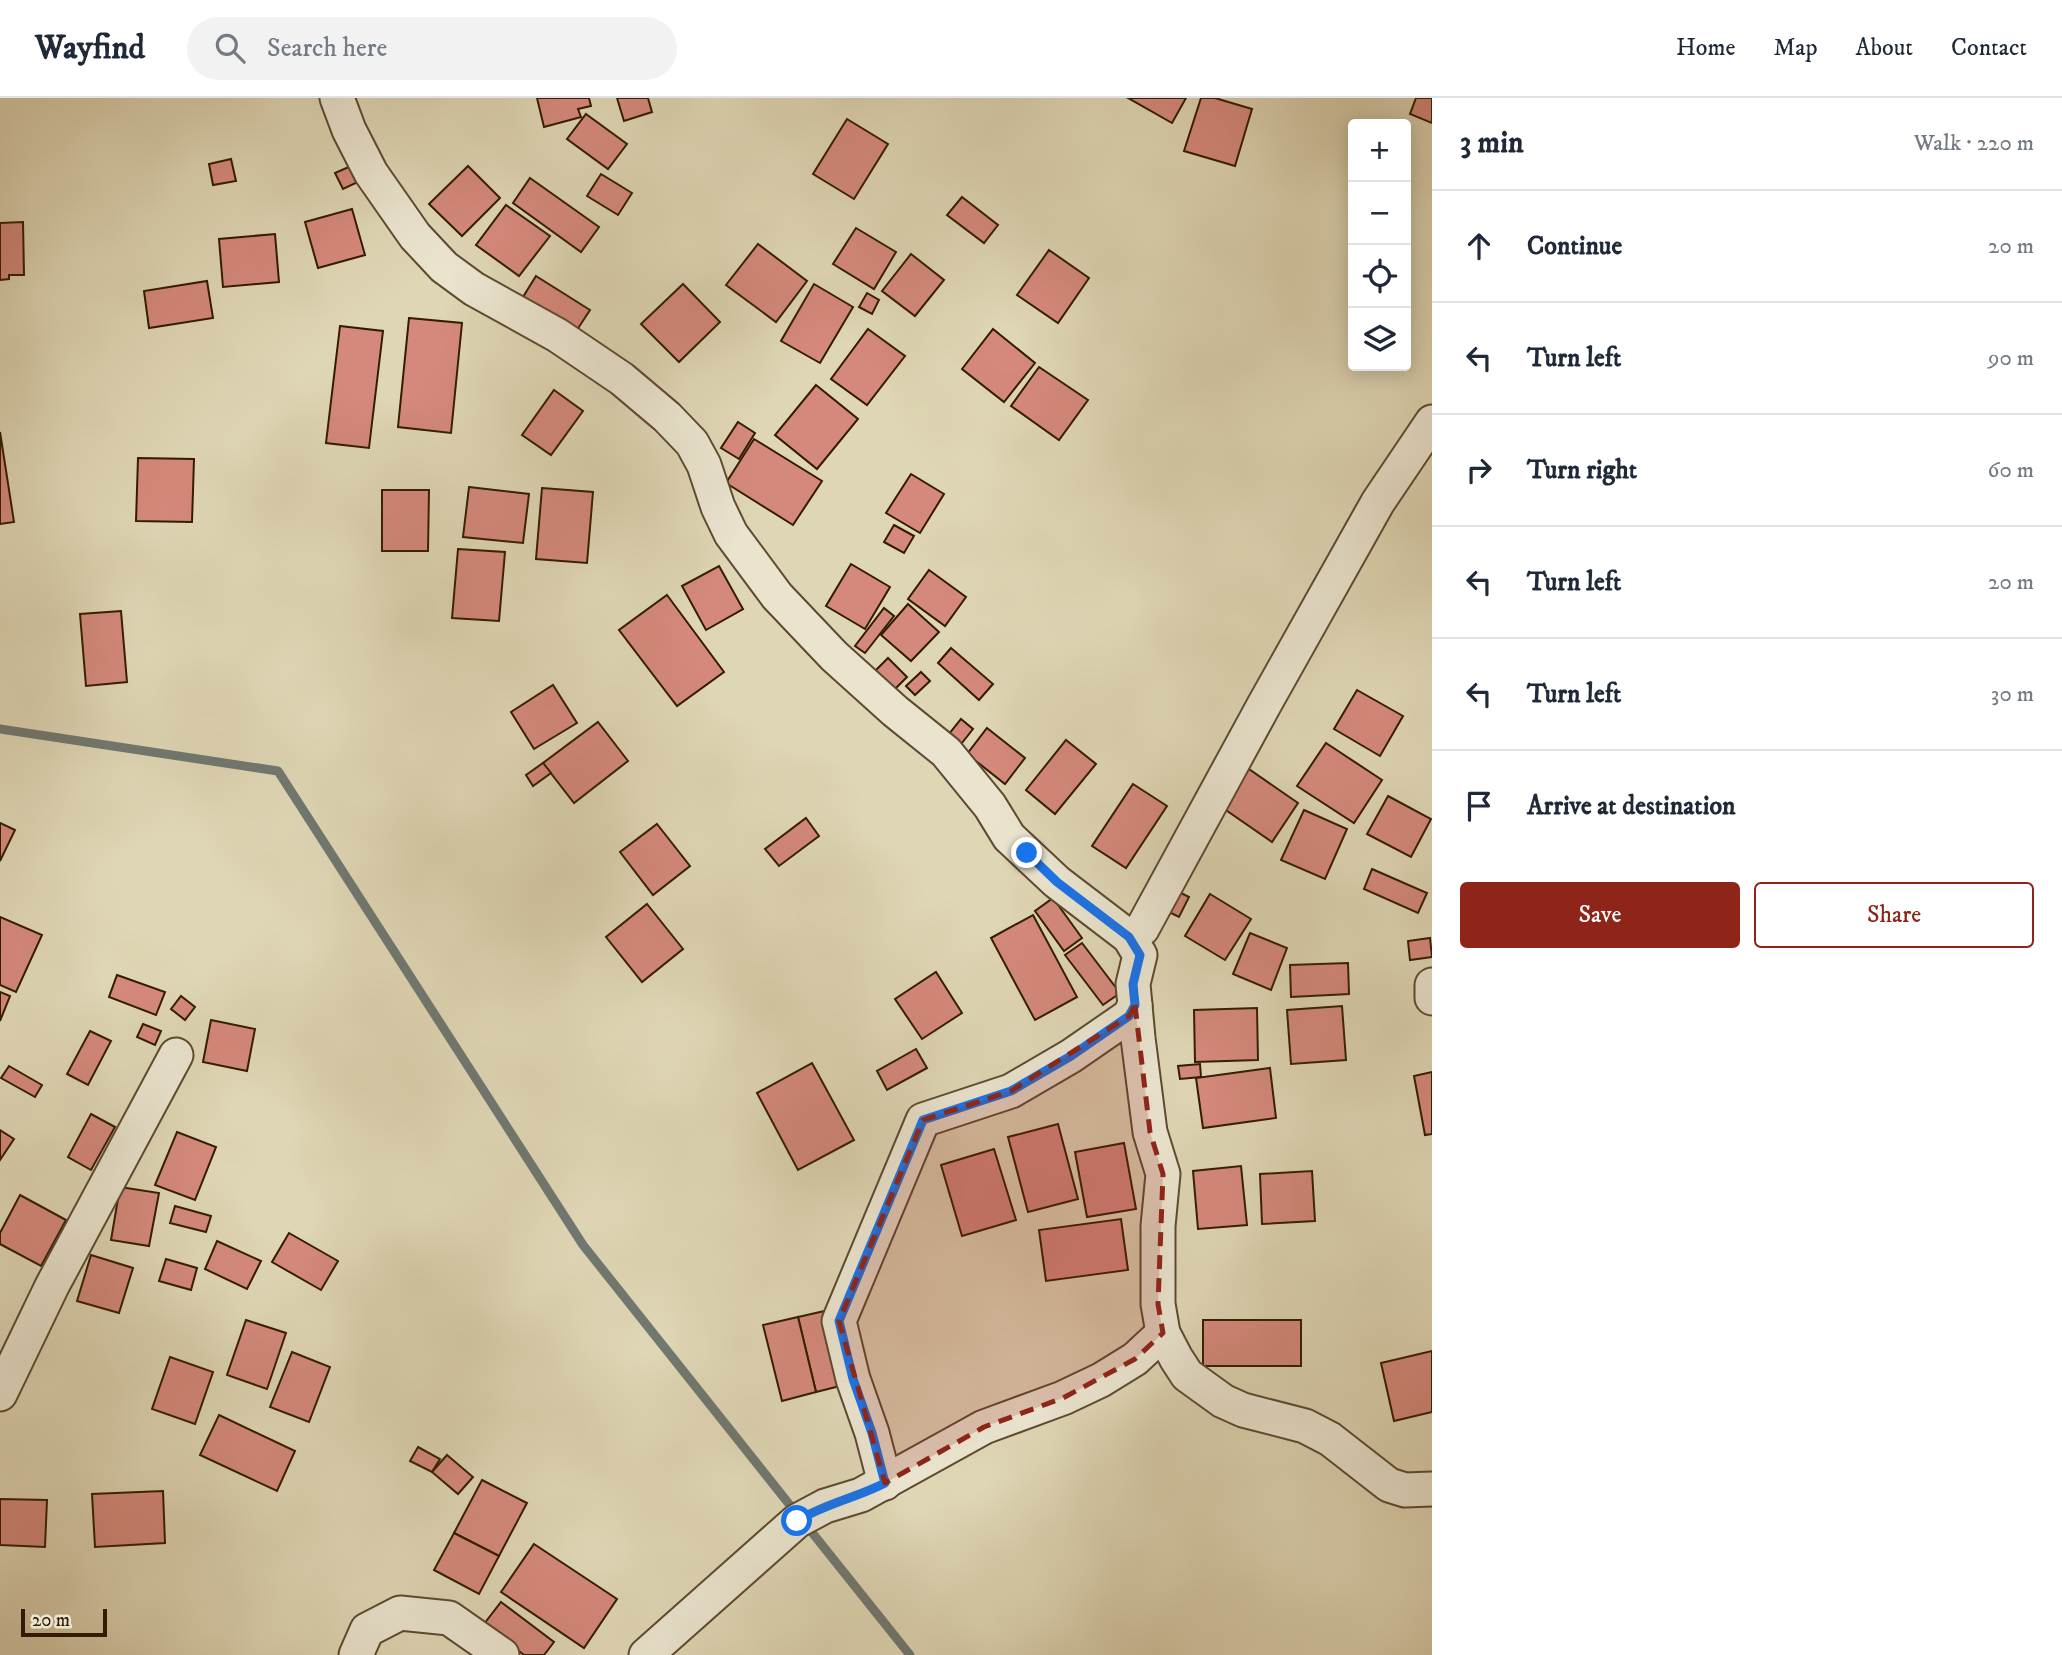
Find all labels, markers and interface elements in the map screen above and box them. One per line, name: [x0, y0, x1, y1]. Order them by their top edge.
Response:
search box: [187, 17, 677, 80]
text: Wayfind: [35, 28, 145, 69]
icon: search: [211, 29, 249, 67]
text: Search here: [267, 32, 387, 65]
text: Home: [1676, 33, 1735, 63]
text: Map: [1773, 33, 1818, 63]
text: About: [1856, 33, 1913, 63]
text: Contact: [1951, 33, 2027, 63]
map controls: [1348, 119, 1411, 371]
button: +: [1348, 119, 1411, 182]
text: 3 min: [1460, 125, 1524, 162]
text: Walk · 220 m: [1914, 129, 2034, 158]
button: −: [1348, 182, 1411, 245]
icon: ahead: [1460, 227, 1498, 265]
text: Continue: [1527, 230, 1622, 263]
text: 20 m: [1988, 232, 2034, 261]
button: locate: [1348, 245, 1411, 308]
button: layers: [1348, 308, 1411, 371]
icon: left: [1460, 339, 1498, 377]
text: Turn left: [1527, 342, 1621, 375]
text: 90 m: [1988, 344, 2034, 373]
icon: right: [1460, 451, 1498, 489]
text: Turn right: [1527, 454, 1637, 487]
text: 60 m: [1987, 456, 2034, 485]
icon: left: [1460, 563, 1498, 601]
text: Turn left: [1527, 566, 1621, 599]
text: 20 m: [1988, 568, 2034, 597]
icon: left: [1460, 675, 1498, 713]
text: Turn left: [1527, 678, 1621, 711]
text: 30 m: [1991, 680, 2034, 709]
icon: arrive: [1460, 787, 1498, 825]
text: Arrive at destination: [1527, 790, 1736, 823]
route end: [1011, 837, 1042, 868]
button: Save: [1460, 882, 1740, 948]
button: Share: [1754, 882, 2034, 948]
route start: [781, 1505, 812, 1536]
scale bar: [21, 1606, 107, 1638]
text: 20 m: [32, 1609, 70, 1632]

